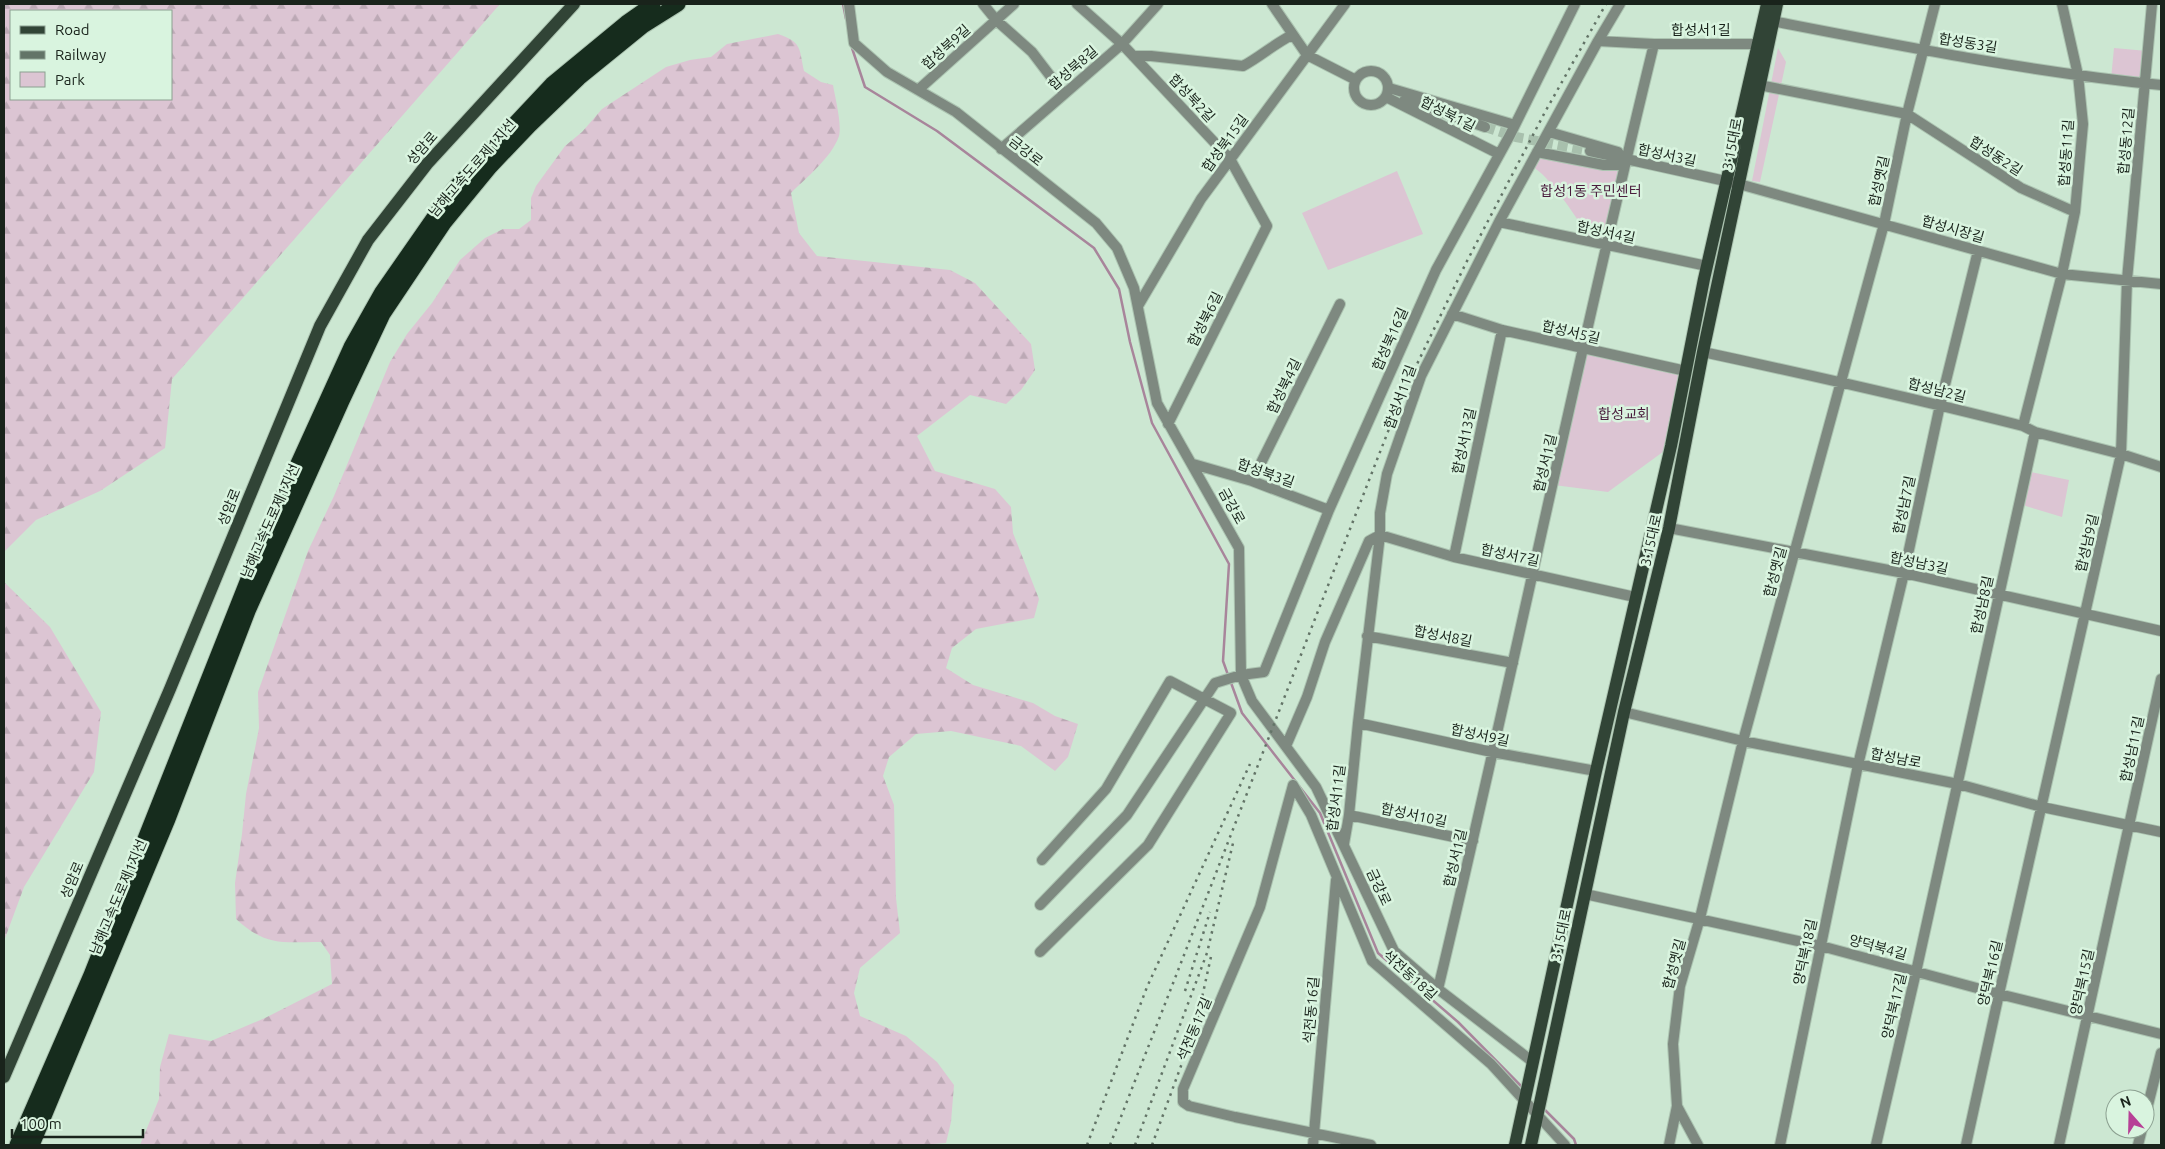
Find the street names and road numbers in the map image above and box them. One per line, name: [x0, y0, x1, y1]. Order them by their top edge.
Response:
street label: 합성북9길: [919, 21, 973, 73]
street label: 합성서1길: [1671, 22, 1731, 38]
street label: 합성동3길: [1937, 30, 1999, 56]
street label: 합성북8길: [1045, 42, 1101, 94]
street label: 합성북2길: [1166, 71, 1218, 125]
street label: 합성북1길: [1418, 93, 1478, 135]
street label: 합성동12길: [2115, 107, 2137, 175]
street label: 합성북15길: [1199, 111, 1251, 175]
street label: 남해고속도로제1지선: [425, 116, 519, 220]
street label: 3·15대로: [1719, 116, 1745, 171]
street label: 합성동11길: [2056, 119, 2076, 187]
street label: 성암로: [403, 128, 441, 168]
street label: 금강로: [1006, 133, 1046, 169]
street label: 합성동2길: [1967, 133, 2025, 179]
street label: 합성서3길: [1636, 141, 1698, 169]
street label: 합성옛길: [1866, 154, 1892, 208]
street label: 합성시장길: [1920, 212, 1986, 246]
street label: 합성서4길: [1575, 218, 1637, 246]
street label: 합성북6길: [1184, 289, 1226, 349]
street label: 합성북16길: [1369, 305, 1411, 373]
street label: 합성서5길: [1540, 318, 1602, 346]
street label: 합성북4길: [1264, 356, 1304, 416]
street label: 합성서11길: [1381, 363, 1419, 431]
street label: 합성남2길: [1906, 375, 1968, 405]
street label: 합성서13길: [1449, 406, 1479, 476]
street label: 합성서1길: [1531, 432, 1559, 494]
street label: 합성북3길: [1235, 456, 1297, 490]
street label: 남해고속도로제1지선: [238, 461, 302, 581]
street label: 합성남7길: [1890, 474, 1918, 536]
street label: 금강로: [1216, 485, 1248, 527]
street label: 성암로: [214, 486, 244, 528]
street label: 3·15대로: [1637, 512, 1665, 568]
street label: 합성남9길: [2073, 512, 2101, 574]
street label: 합성서7길: [1479, 541, 1541, 569]
street label: 합성옛길: [1761, 545, 1789, 599]
street label: 합성남3길: [1888, 549, 1950, 577]
street label: 합성남8길: [1968, 574, 1996, 636]
street label: 합성서8길: [1412, 622, 1474, 650]
street label: 합성남11길: [2117, 714, 2147, 784]
street label: 합성서9길: [1449, 721, 1511, 749]
street label: 합성남로: [1869, 745, 1923, 771]
street label: 합성서11길: [1324, 764, 1348, 832]
street label: 합성서10길: [1379, 800, 1449, 830]
street label: 합성서1길: [1441, 827, 1469, 889]
street label: 남해고속도로제1지선: [86, 837, 150, 957]
street label: 성암로: [57, 859, 87, 901]
street label: 금강로: [1364, 866, 1394, 908]
street label: 3·15대로: [1548, 907, 1574, 963]
street label: 양덕북18길: [1790, 917, 1820, 987]
street label: 양덕북4길: [1847, 932, 1909, 962]
street label: 합성옛길: [1660, 937, 1688, 991]
street label: 양덕북16길: [1975, 938, 2005, 1008]
street label: 석전동18길: [1380, 947, 1440, 1003]
street label: 양덕북15길: [2067, 947, 2097, 1017]
street label: 양덕북17길: [1879, 971, 1909, 1041]
street label: 석전동16길: [1300, 976, 1322, 1044]
street label: 석전동17길: [1173, 995, 1215, 1063]

